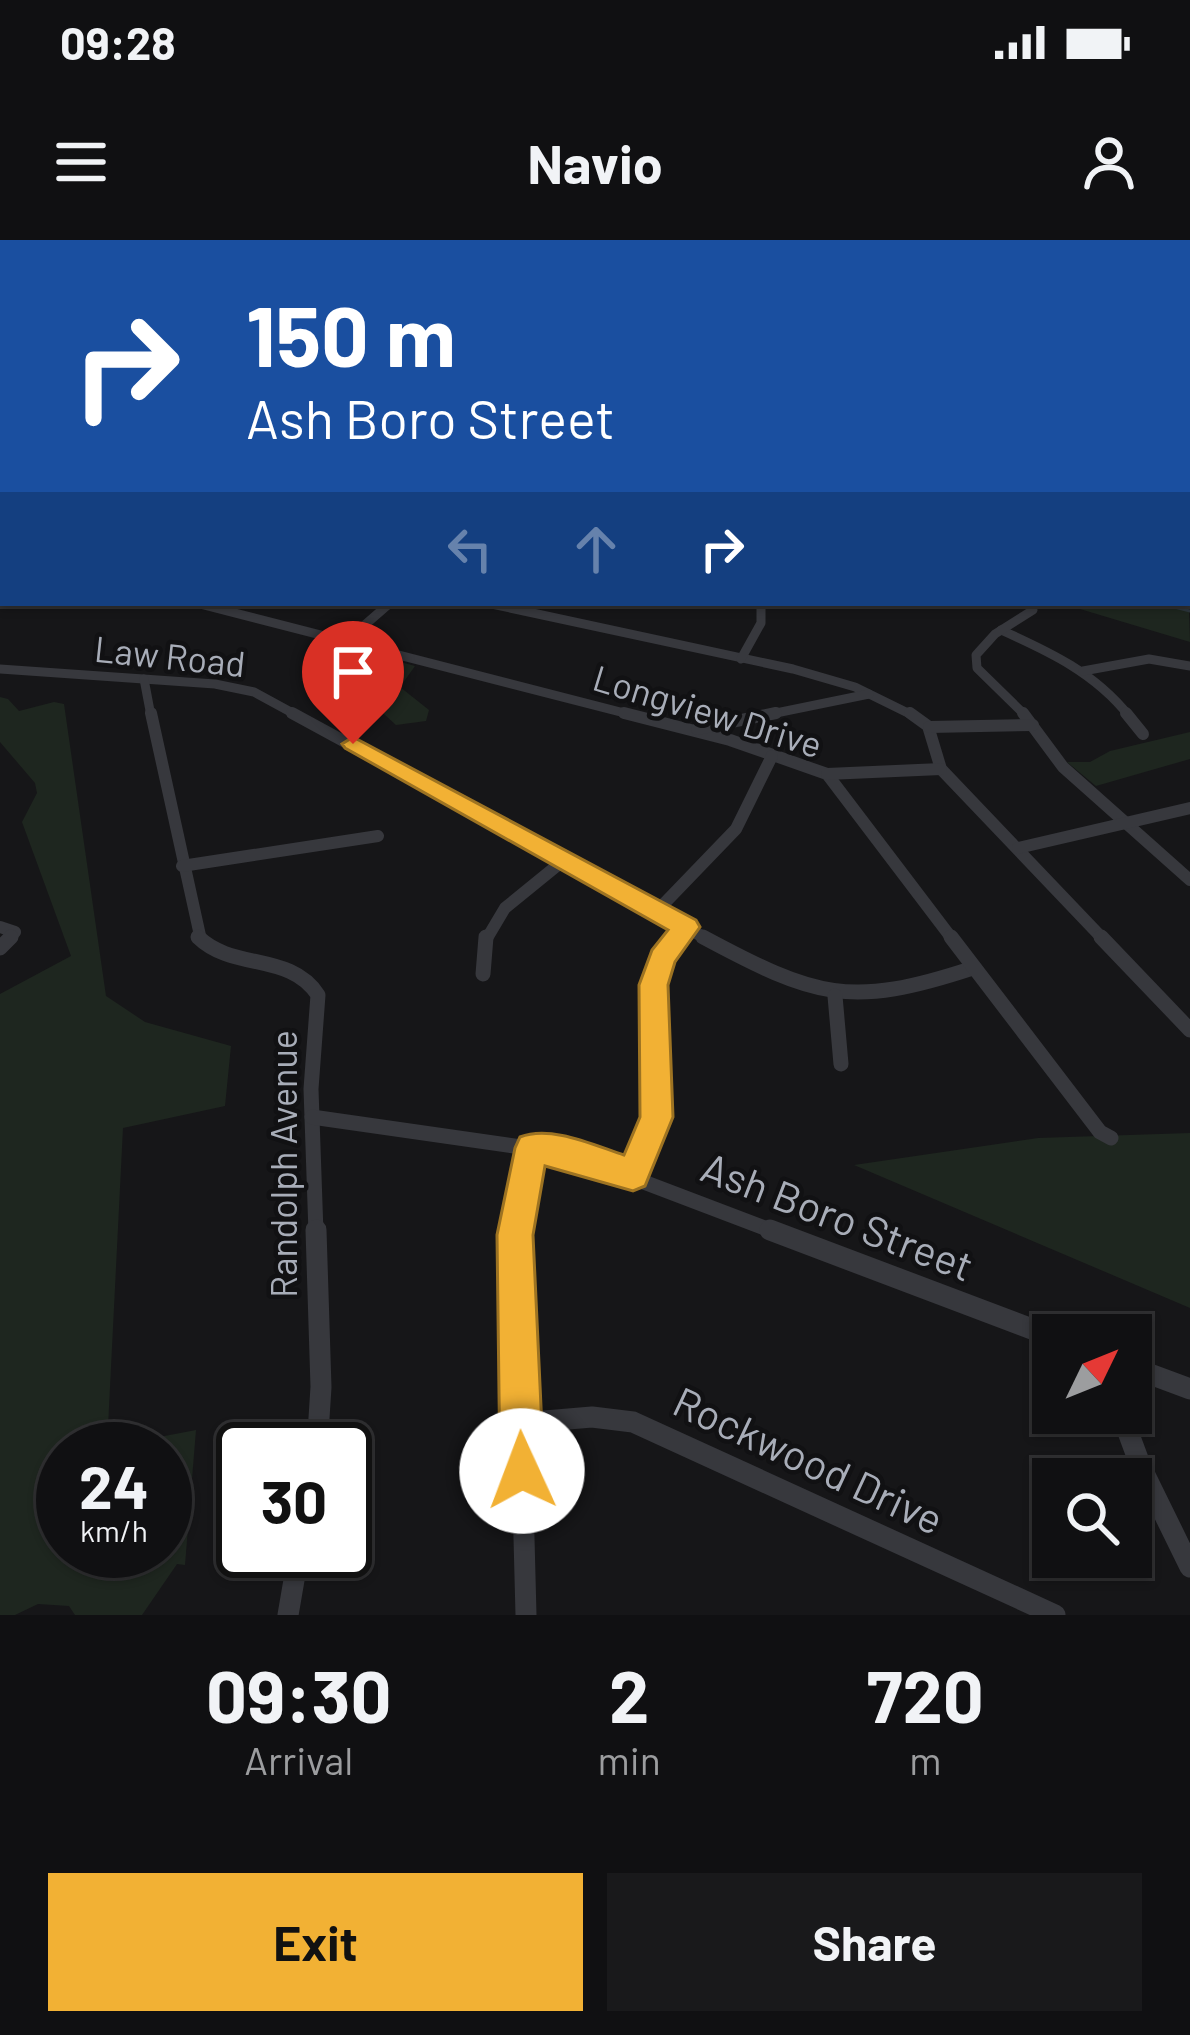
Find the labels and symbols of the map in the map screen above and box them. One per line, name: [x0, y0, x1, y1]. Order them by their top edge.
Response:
pin: [302, 621, 404, 744]
street label: Law Road: [92, 626, 248, 684]
street label: Longview Drive: [588, 655, 828, 765]
street label: Randolph Avenue: [261, 1030, 304, 1298]
street label: Ash Boro Street: [695, 1140, 981, 1290]
north arrow: [1032, 1314, 1152, 1434]
street label: Rockwood Drive: [666, 1375, 952, 1543]
position arrow: [459, 1408, 585, 1534]
speed limit sign: 30: [216, 1422, 372, 1578]

